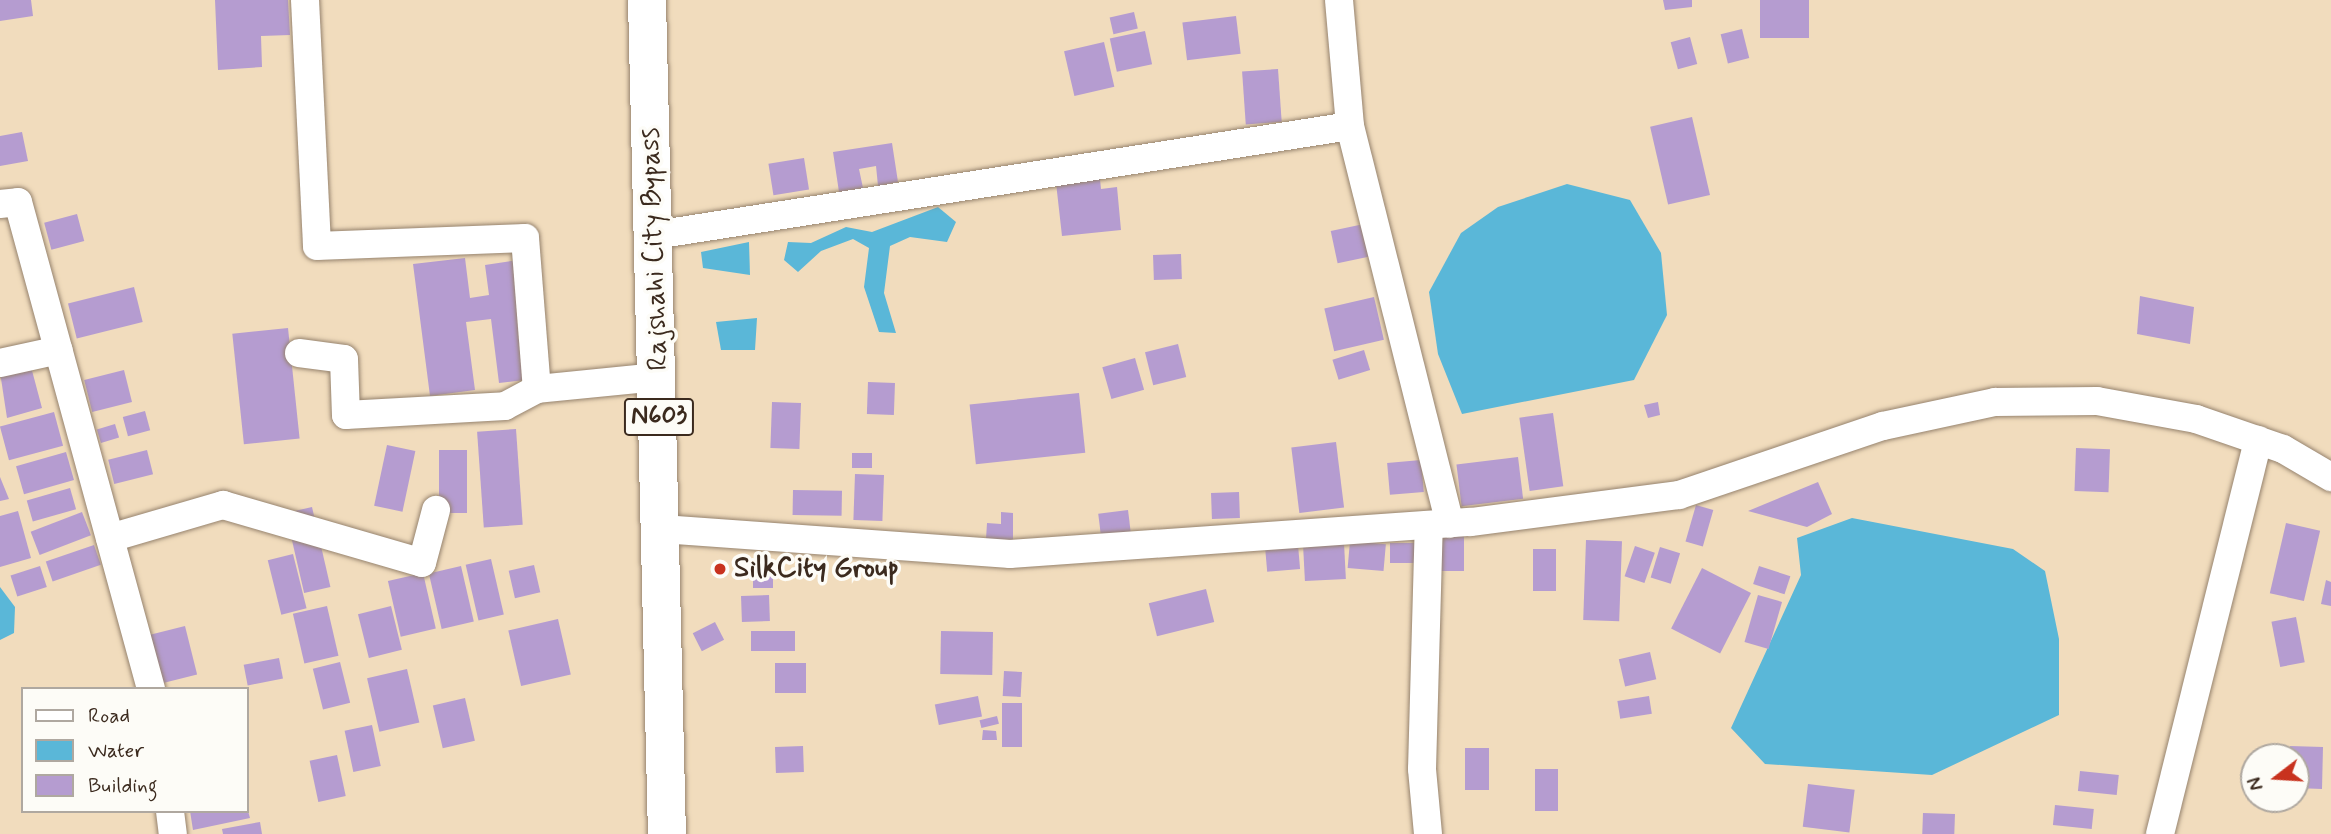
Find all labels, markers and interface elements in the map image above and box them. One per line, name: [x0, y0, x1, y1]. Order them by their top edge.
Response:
street label: Rajshahi City Bypass: [634, 125, 676, 373]
road number: N603: [622, 394, 696, 440]
place label: SilkCity Group: [734, 552, 899, 586]
marker: SilkCity Group: [712, 561, 728, 577]
legend: [21, 687, 248, 813]
text: Road: [88, 702, 130, 730]
text: Water: [88, 737, 144, 765]
north arrow: [2240, 743, 2310, 813]
text: Building: [88, 772, 158, 800]
text: N: [2243, 774, 2270, 793]

